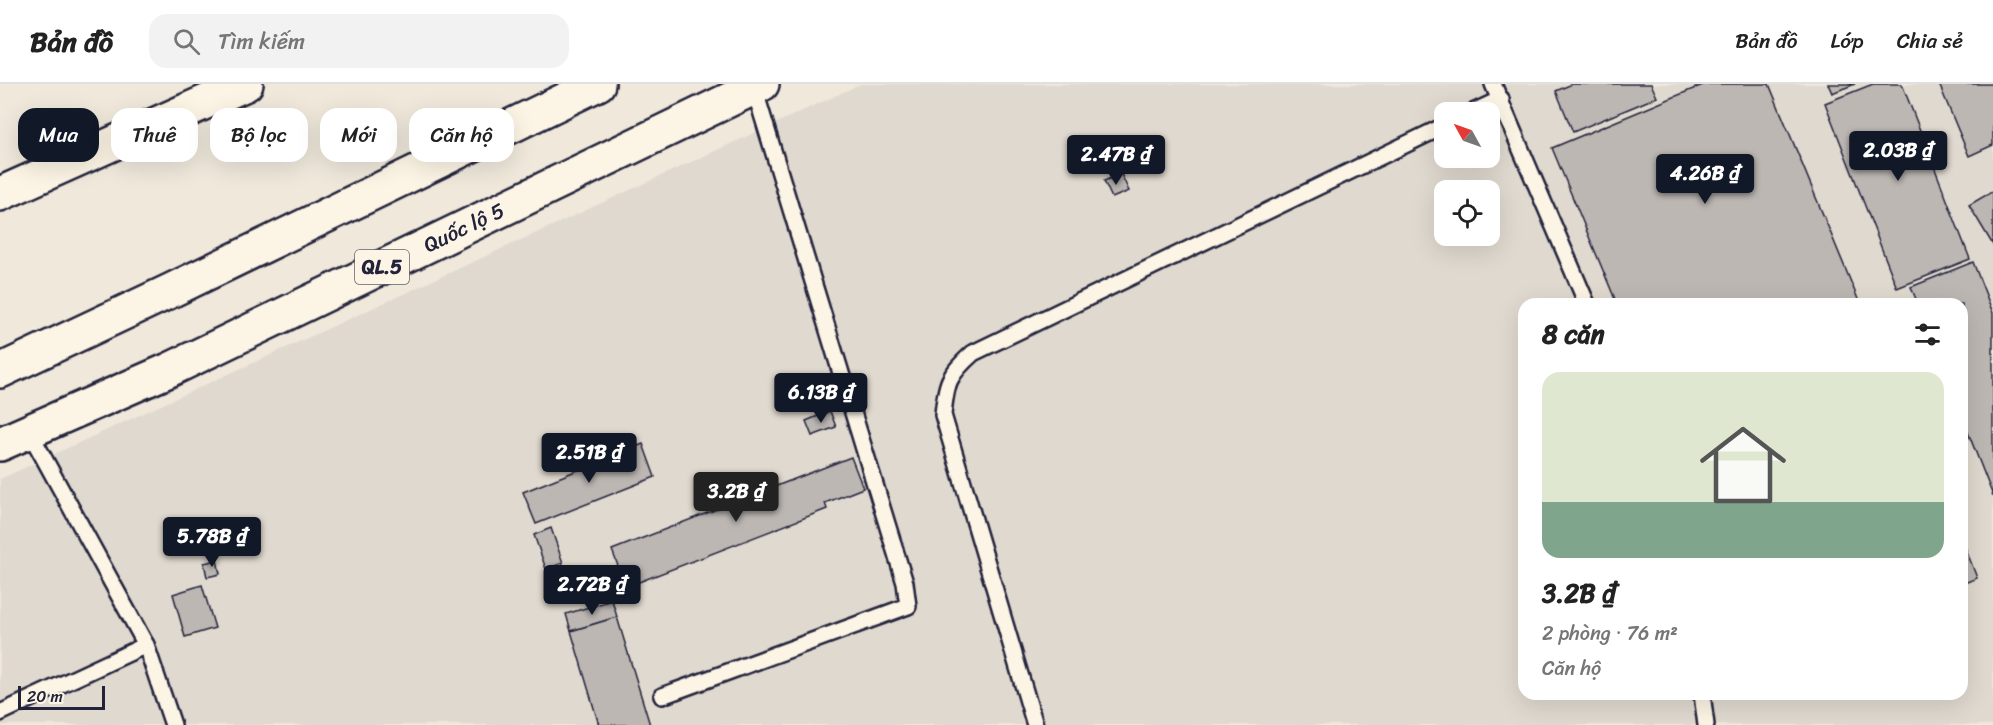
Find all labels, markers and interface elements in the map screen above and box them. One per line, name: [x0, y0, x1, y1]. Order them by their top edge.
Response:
search box: [149, 14, 569, 68]
text: Bản đồ: [30, 17, 113, 66]
text: Tìm kiếm: [218, 22, 305, 61]
text: Bản đồ: [1735, 22, 1797, 60]
text: Lớp: [1830, 22, 1864, 60]
text: Chia sẻ: [1897, 22, 1963, 60]
icon: search: [170, 25, 203, 58]
north arrow: [1434, 102, 1500, 168]
map controls: [1434, 102, 1500, 246]
chip: Mua: [18, 108, 99, 162]
chip: Thuê: [111, 108, 198, 162]
chip: Bộ lọc: [210, 108, 308, 162]
chip: Mới: [320, 108, 397, 162]
chip: Căn hộ: [409, 108, 514, 162]
pin: 2.03B ₫: [1843, 131, 1953, 182]
text: 2.03B ₫: [1863, 133, 1933, 168]
pin: 2.47B ₫: [1061, 135, 1171, 186]
text: 2.47B ₫: [1081, 137, 1151, 172]
pin: 4.26B ₫: [1650, 154, 1760, 205]
text: 4.26B ₫: [1670, 156, 1740, 191]
button: locate: [1434, 180, 1500, 246]
street label: Quốc lộ 5: [417, 192, 511, 264]
road number: QL.5: [355, 250, 409, 284]
text: 8 căn: [1542, 311, 1604, 357]
icon: filters: [1911, 318, 1944, 351]
pin: 6.13B ₫: [766, 373, 876, 424]
text: 6.13B ₫: [788, 375, 854, 410]
icon: home: [1689, 411, 1797, 519]
pin: 2.51B ₫: [534, 433, 644, 484]
text: 2.51B ₫: [556, 435, 622, 470]
pin: 3.2B ₫: [687, 472, 785, 523]
text: 3.2B ₫: [708, 474, 764, 509]
pin: 5.78B ₫: [157, 517, 267, 568]
text: 5.78B ₫: [177, 519, 247, 554]
pin: 2.72B ₫: [537, 565, 647, 616]
text: 2.72B ₫: [558, 567, 626, 602]
text: 3.2B ₫: [1542, 570, 1616, 616]
text: 2 phòng · 76 m²: [1542, 616, 1678, 651]
text: Căn hộ: [1542, 651, 1601, 686]
text: 20 m: [27, 682, 63, 711]
scale bar: [18, 683, 105, 710]

